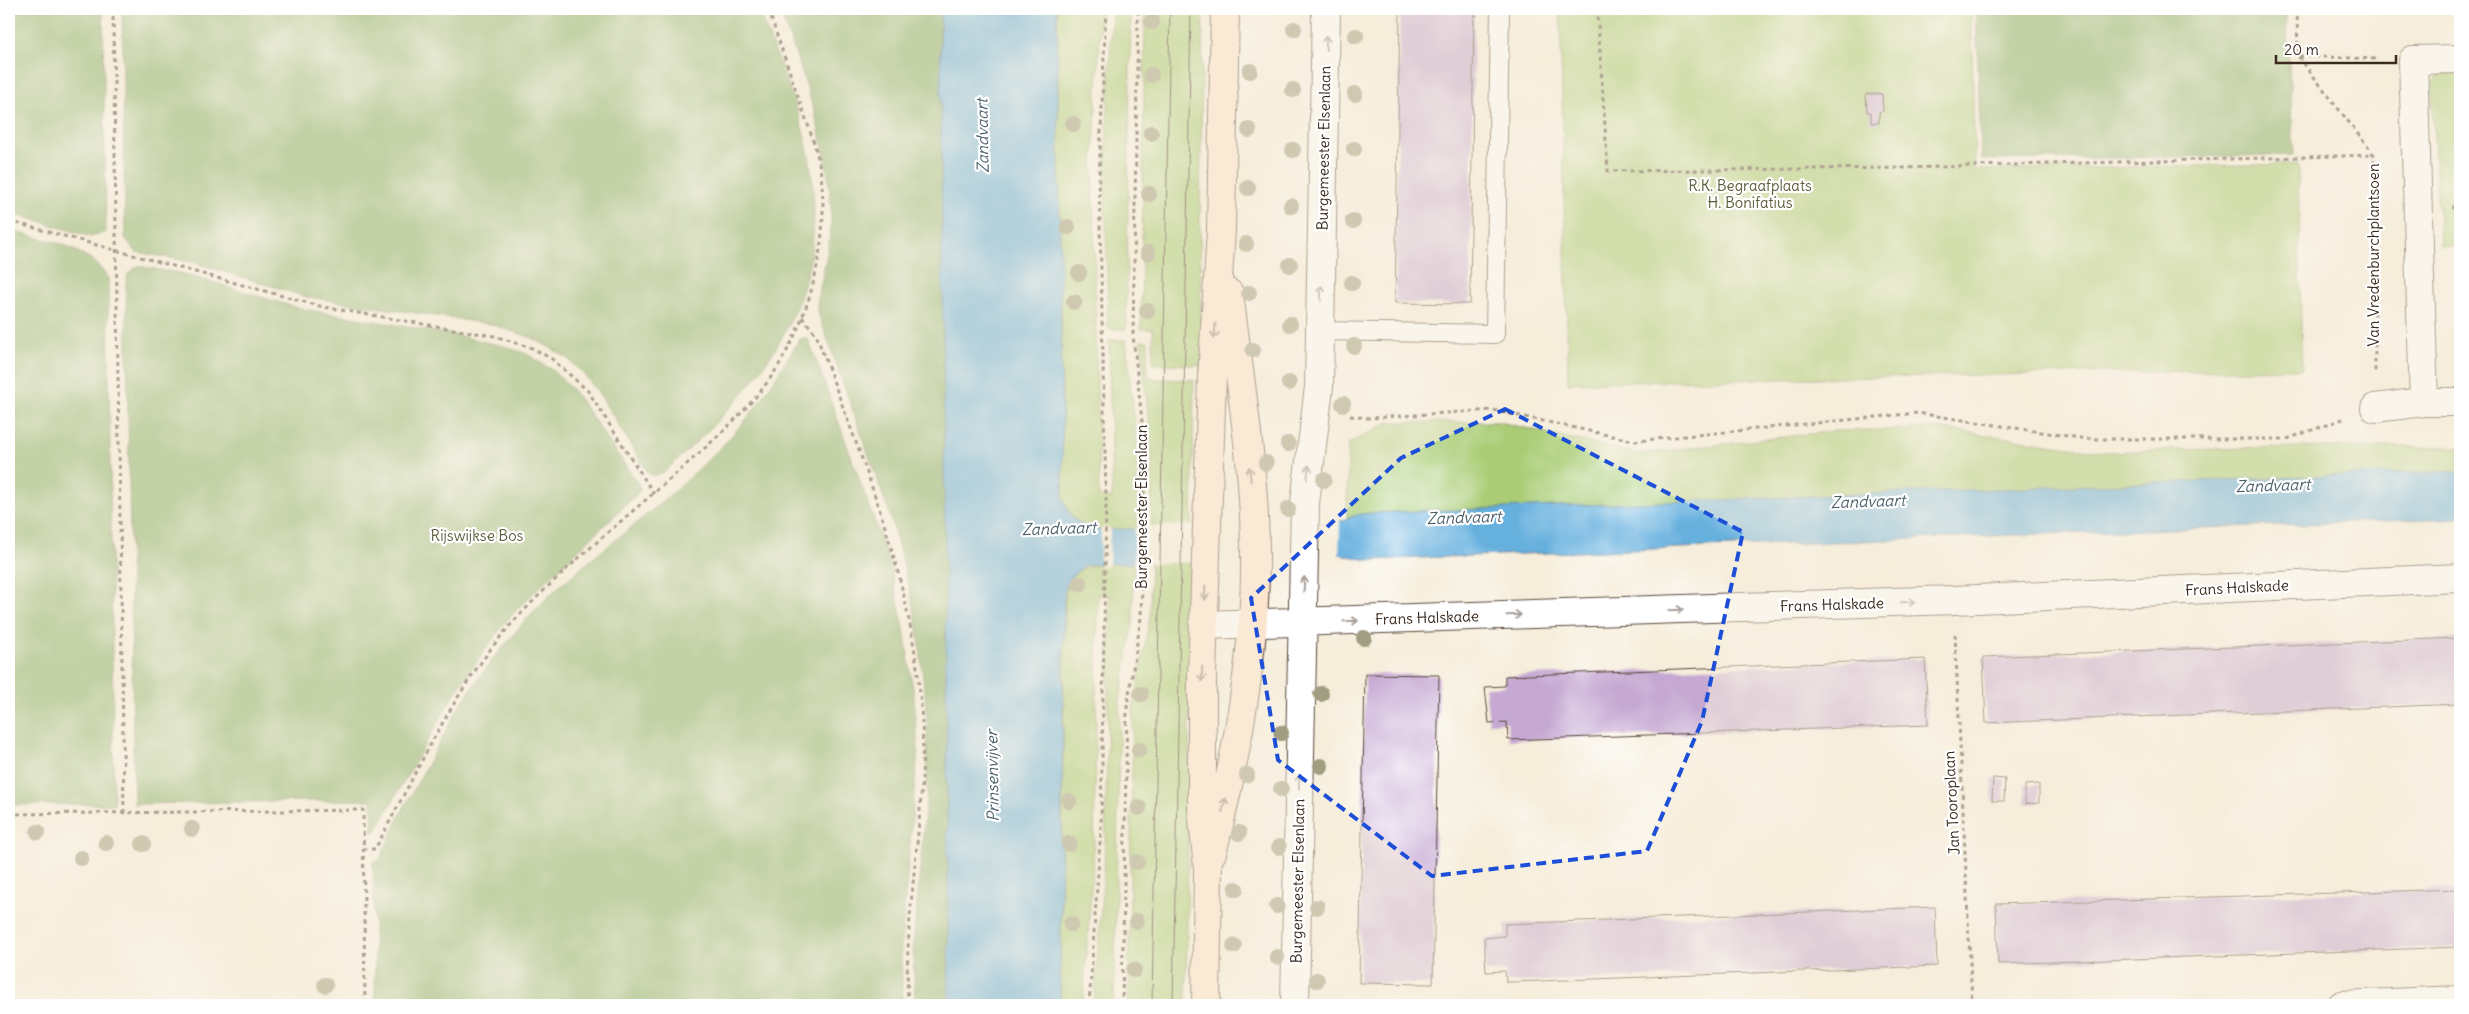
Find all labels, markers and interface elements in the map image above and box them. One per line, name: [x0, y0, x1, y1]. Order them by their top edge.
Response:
scale bar: [2276, 32, 2396, 64]
one-way arrow: [1321, 35, 1331, 52]
text: 20 m: [2284, 40, 2319, 59]
street label: Burgemeester Elsenlaan: [1313, 65, 1334, 230]
water label: Zandvaart: [971, 96, 993, 173]
street label: Van Vredenburchplantsoen: [2364, 163, 2383, 347]
park label: R.K. Begraafplaats H. Bonifatius: [1688, 176, 1812, 212]
one-way arrow: [1316, 285, 1326, 302]
one-way arrow: [1210, 323, 1219, 339]
street label: Burgemeester Elsenlaan: [1132, 424, 1151, 589]
one-way arrow: [1303, 464, 1313, 480]
one-way arrow: [1246, 467, 1255, 483]
water label: Zandvaart: [2235, 474, 2313, 496]
water label: Zandvaart: [1830, 490, 1908, 512]
water label: Zandvaart: [1426, 506, 1504, 528]
water label: Zandvaart: [1021, 517, 1099, 539]
park label: Rijswijkse Bos: [431, 526, 524, 545]
street label: Frans Halskade: [2185, 575, 2289, 600]
one-way arrow: [1299, 576, 1308, 592]
one-way arrow: [1201, 585, 1210, 601]
street label: Frans Halskade: [1780, 593, 1884, 616]
one-way arrow: [1900, 597, 1916, 607]
one-way arrow: [1668, 605, 1684, 615]
street label: Frans Halskade: [1375, 606, 1479, 629]
one-way arrow: [1505, 611, 1521, 620]
one-way arrow: [1342, 616, 1359, 626]
one-way arrow: [1197, 665, 1207, 681]
water label: Prinsenvijver: [981, 727, 1003, 822]
street label: Jan Tooroplaan: [1939, 750, 1964, 856]
one-way arrow: [1295, 774, 1304, 790]
one-way arrow: [1220, 797, 1229, 813]
street label: Burgemeester Elsenlaan: [1287, 798, 1308, 963]

